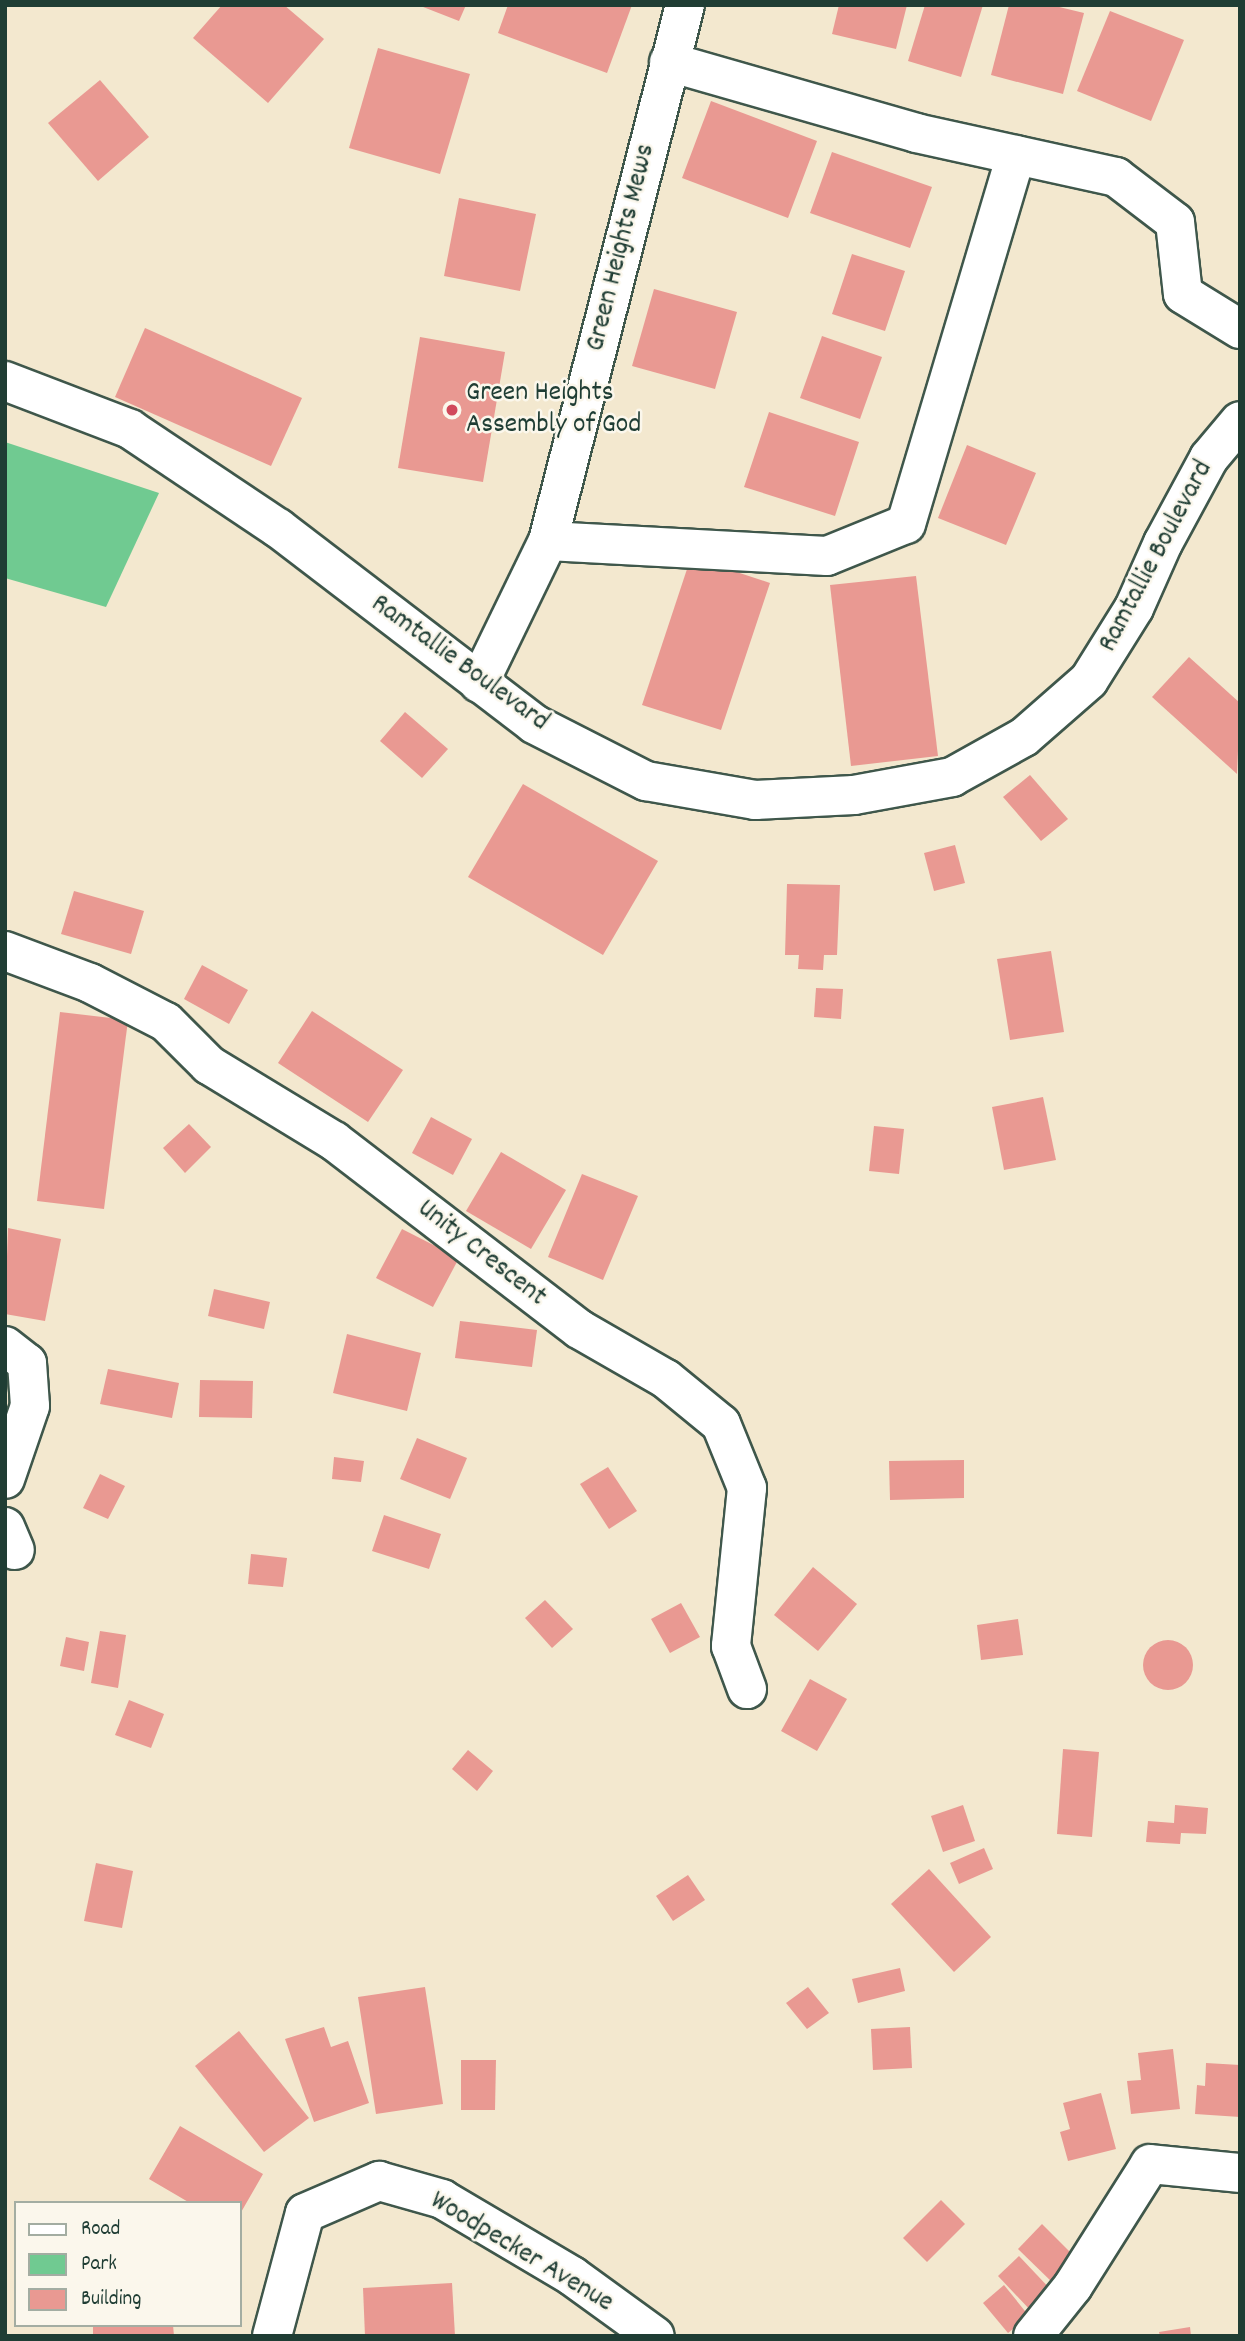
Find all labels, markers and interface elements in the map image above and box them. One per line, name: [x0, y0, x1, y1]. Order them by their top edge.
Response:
street label: Green Heights Mews: [580, 141, 664, 355]
place label: Green Heights Assembly of God: [466, 377, 641, 443]
marker: Green Heights Assembly of God: [444, 402, 460, 418]
street label: Ramtallie Boulevard: [1092, 456, 1222, 658]
street label: Ramtallie Boulevard: [363, 588, 555, 740]
street label: Unity Crescent: [410, 1193, 552, 1315]
street label: Woodpecker Avenue: [423, 2185, 619, 2321]
legend: [14, 2201, 242, 2327]
text: Road: [81, 2215, 120, 2245]
text: Park: [81, 2250, 117, 2280]
text: Building: [81, 2285, 141, 2315]

